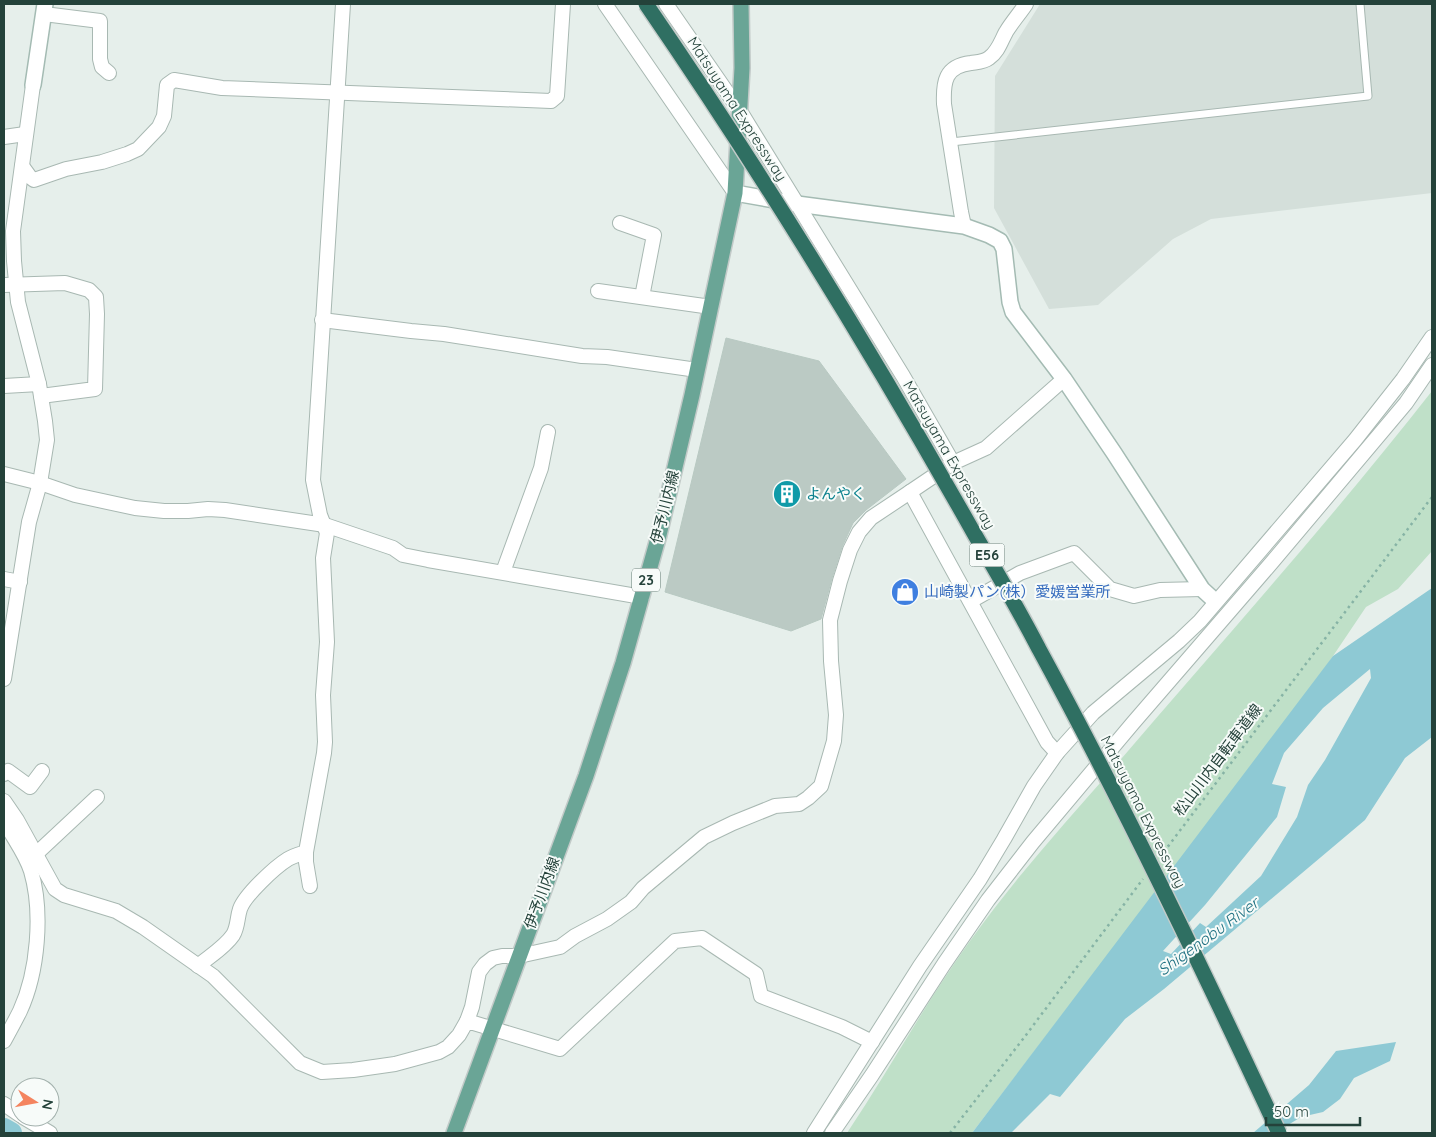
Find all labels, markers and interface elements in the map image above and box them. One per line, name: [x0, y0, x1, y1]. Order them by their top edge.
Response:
street label: Matsuyama Expressway: [683, 33, 791, 185]
street label: Matsuyama Expressway: [899, 377, 1000, 533]
street label: 伊予川内線: [646, 468, 683, 546]
building icon: よんやく: [772, 479, 802, 509]
place label: よんやく: [806, 484, 866, 503]
road number: E56: [970, 544, 1004, 566]
road number: 23: [632, 568, 660, 592]
shop icon: 山崎製パン(株）愛媛営業所: [890, 577, 920, 607]
place label: 山崎製パン(株）愛媛営業所: [924, 582, 1110, 601]
street label: 松山川内自転車道線: [1169, 700, 1266, 819]
street label: Matsuyama Expressway: [1097, 732, 1190, 891]
street label: 伊予川内線: [520, 854, 563, 931]
water label: Shigenobu River: [1154, 892, 1264, 979]
north arrow: [10, 1077, 60, 1127]
scale bar: [1266, 1094, 1360, 1126]
text: N: [38, 1098, 58, 1111]
text: 50 m: [1274, 1102, 1309, 1121]

